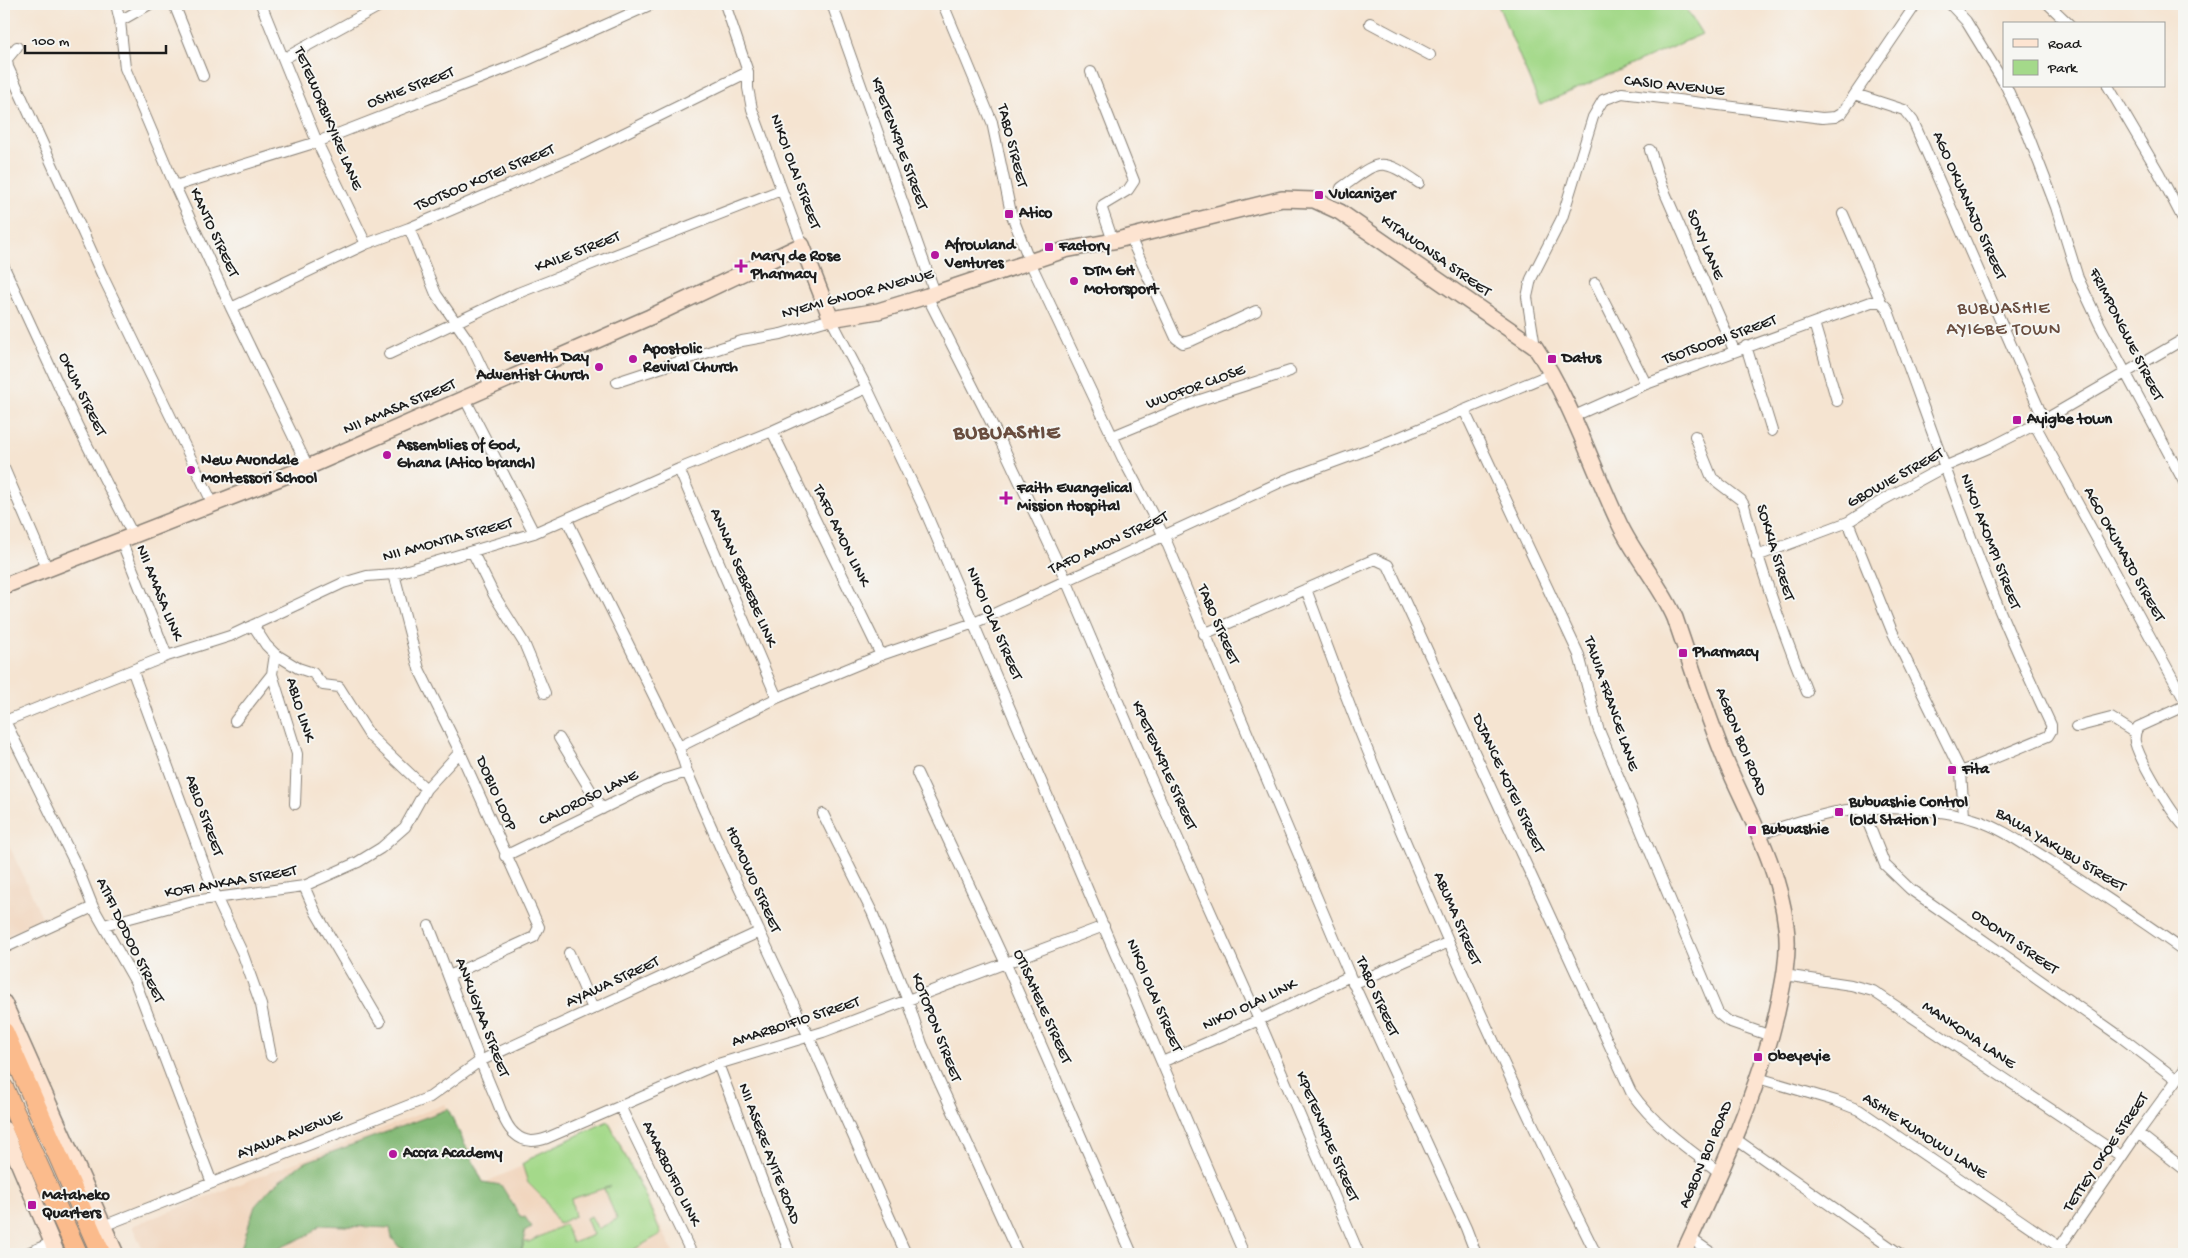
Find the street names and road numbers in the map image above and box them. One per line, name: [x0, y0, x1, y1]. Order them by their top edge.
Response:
street label: TETEWORBIKYIRE LANE: [288, 44, 366, 194]
street label: OSHIE STREET: [365, 63, 458, 114]
street label: CASIO AVENUE: [1623, 72, 1726, 102]
street label: KPETENKPLE STREET: [865, 75, 931, 214]
street label: TABO STREET: [991, 101, 1031, 190]
street label: NIKOI OLAI STREET: [764, 112, 824, 233]
street label: AGO OKUANAJO STREET: [1927, 129, 2010, 284]
street label: TSOTSOO KOTEI STREET: [411, 141, 559, 217]
street label: KANTO STREET: [184, 185, 242, 281]
street label: SONY LANE: [1681, 207, 1728, 284]
street label: KITAWONSA STREET: [1376, 212, 1495, 303]
street label: KAILE STREET: [533, 228, 624, 278]
street label: NYEMI GNOOR AVENUE: [780, 265, 937, 324]
street label: FRIMPONGWE STREET: [2083, 265, 2167, 405]
street label: TSOTSOOBI STREET: [1659, 311, 1780, 371]
street label: OKUM STREET: [53, 350, 110, 441]
street label: WUOFOR CLOSE: [1144, 361, 1249, 415]
street label: NII AMASA STREET: [341, 375, 460, 440]
street label: GBOWIE STREET: [1845, 444, 1948, 513]
street label: NIKOI AKOMPI STREET: [1954, 471, 2024, 613]
street label: TAFO AMON LINK: [807, 481, 874, 592]
street label: AGO OKUMAJO STREET: [2078, 484, 2168, 626]
street label: SOKKIA STREET: [1750, 502, 1798, 604]
street label: ANNAN SEBREBE LINK: [704, 506, 781, 652]
street label: TAFO AMON STREET: [1045, 508, 1173, 580]
street label: NII AMONTIA STREET: [381, 514, 516, 567]
street label: NII AMASA LINK: [130, 542, 187, 646]
street label: NIKOI OLAI STREET: [961, 565, 1026, 684]
street label: TABO STREET: [1191, 581, 1243, 669]
street label: TAWIA FRANCE LANE: [1578, 633, 1642, 775]
street label: ABLO LINK: [280, 676, 318, 746]
street label: AGBON BOI ROAD: [1710, 685, 1771, 799]
street label: KPETENKPLE STREET: [1126, 698, 1200, 834]
street label: DJANCE KOTEI STREET: [1466, 710, 1548, 857]
street label: DOBIO LOOP: [470, 753, 520, 834]
street label: CALOROSO LANE: [536, 766, 643, 831]
street label: ABLO STREET: [180, 773, 227, 860]
street label: BAWA YAKUBU STREET: [1991, 804, 2129, 898]
street label: HOMOWO STREET: [720, 824, 784, 937]
street label: KOFI ANKAA STREET: [164, 862, 299, 904]
street label: ABUMA STREET: [1428, 870, 1484, 969]
street label: ATIFI DODOO STREET: [90, 875, 168, 1007]
street label: ODONTI STREET: [1967, 906, 2062, 981]
street label: NIKOI OLAI STREET: [1121, 937, 1186, 1056]
street label: OTISAHELE STREET: [1007, 947, 1075, 1068]
street label: AYAWA STREET: [563, 953, 664, 1013]
street label: TABO STREET: [1350, 953, 1402, 1041]
street label: ANKUGYAA STREET: [450, 956, 513, 1081]
street label: KOTOPON STREET: [906, 971, 965, 1086]
street label: NIKOI OLAI LINK: [1200, 975, 1302, 1036]
street label: AMARBOIFIO STREET: [730, 993, 863, 1053]
street label: MANKONA LANE: [1918, 998, 2019, 1075]
street label: KPETENKPLE STREET: [1290, 1069, 1362, 1206]
street label: NII ASERE AYITE ROAD: [732, 1081, 804, 1228]
street label: TETTEY OKOE STREET: [2060, 1089, 2154, 1217]
street label: ASHIE KUMOWU LANE: [1858, 1090, 1991, 1185]
street label: AGBON BOI ROAD: [1676, 1098, 1738, 1212]
street label: AYAWA AVENUE: [235, 1107, 346, 1165]
street label: AMARBOIFIO LINK: [636, 1118, 705, 1232]

